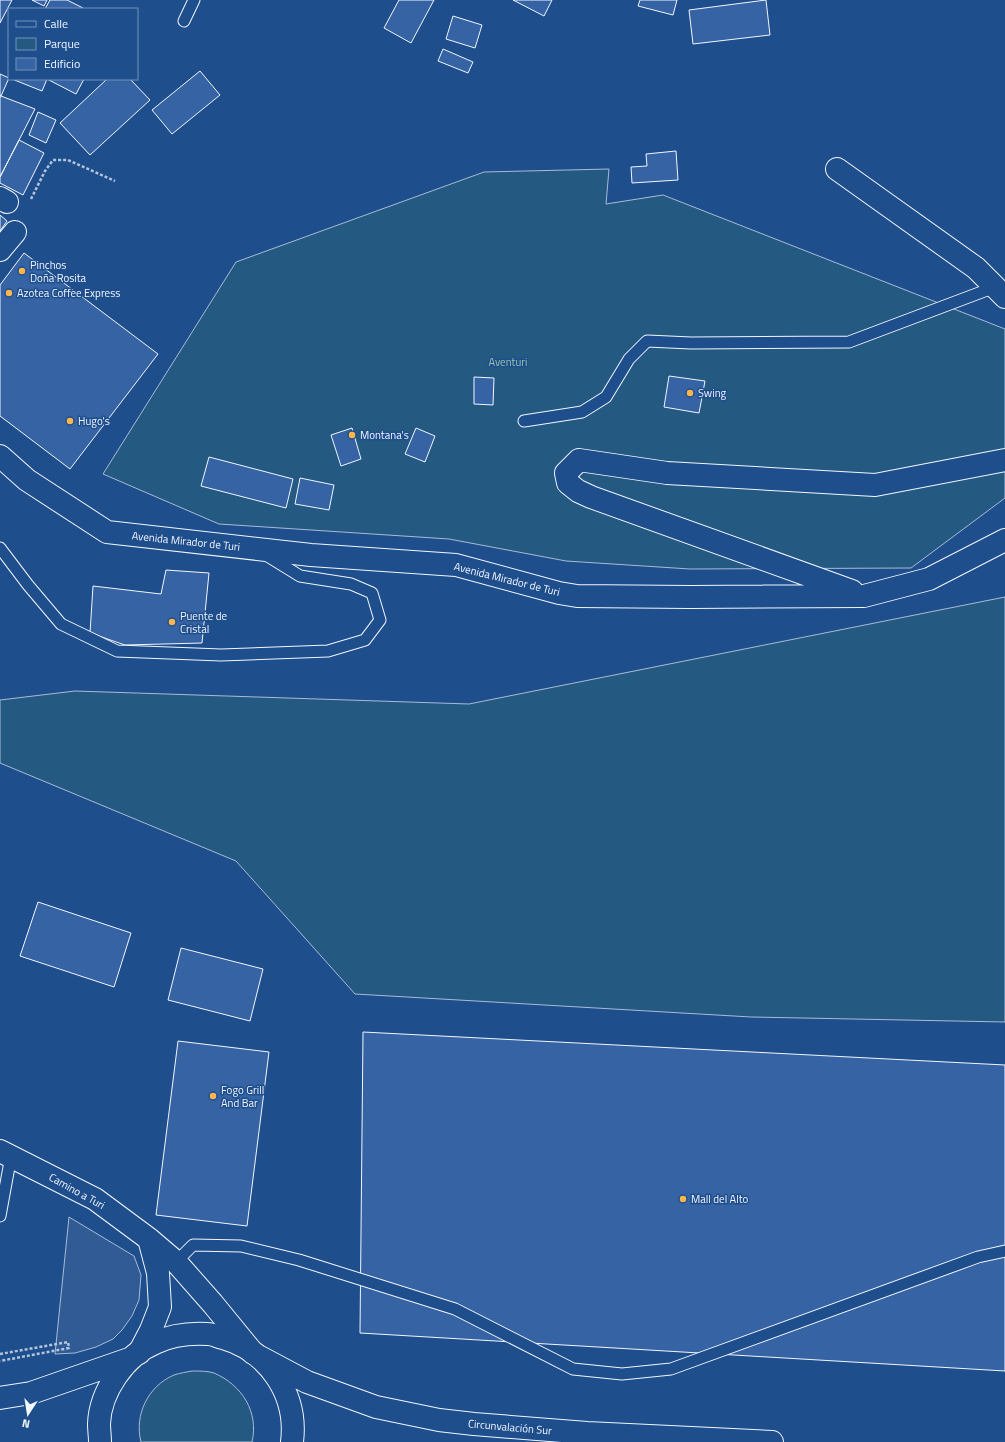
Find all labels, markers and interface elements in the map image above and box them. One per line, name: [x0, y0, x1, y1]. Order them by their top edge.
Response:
legend: [8, 8, 138, 80]
text: Calle: [44, 14, 68, 33]
text: Parque: [44, 34, 80, 53]
text: Edificio: [44, 54, 80, 73]
place label: Pinchos Doña Rosita: [30, 257, 87, 286]
marker: Pinchos Doña Rosita: [17, 266, 27, 276]
place label: Azotea Coffee Express: [17, 285, 120, 301]
marker: Azotea Coffee Express: [4, 288, 14, 298]
park label: Aventuri: [489, 354, 527, 370]
place label: Swing: [698, 385, 727, 401]
marker: Swing: [685, 388, 695, 398]
place label: Hugo's: [78, 413, 110, 429]
marker: Hugo's: [65, 416, 75, 426]
place label: Montana's: [360, 427, 409, 443]
marker: Montana's: [347, 430, 357, 440]
street label: Avenida Mirador de Turi: [131, 527, 241, 555]
street label: Avenida Mirador de Turi: [452, 558, 562, 600]
place label: Puente de Cristal: [180, 608, 227, 637]
marker: Puente de Cristal: [167, 617, 177, 627]
place label: Fogo Grill And Bar: [221, 1082, 264, 1111]
marker: Fogo Grill And Bar: [208, 1091, 218, 1101]
street label: Camino a Turi: [46, 1169, 108, 1213]
place label: Mall del Alto: [691, 1191, 749, 1207]
marker: Mall del Alto: [678, 1194, 688, 1204]
north arrow: [8, 1394, 48, 1434]
text: N: [21, 1415, 31, 1432]
street label: Circunvalación Sur: [467, 1415, 553, 1439]

